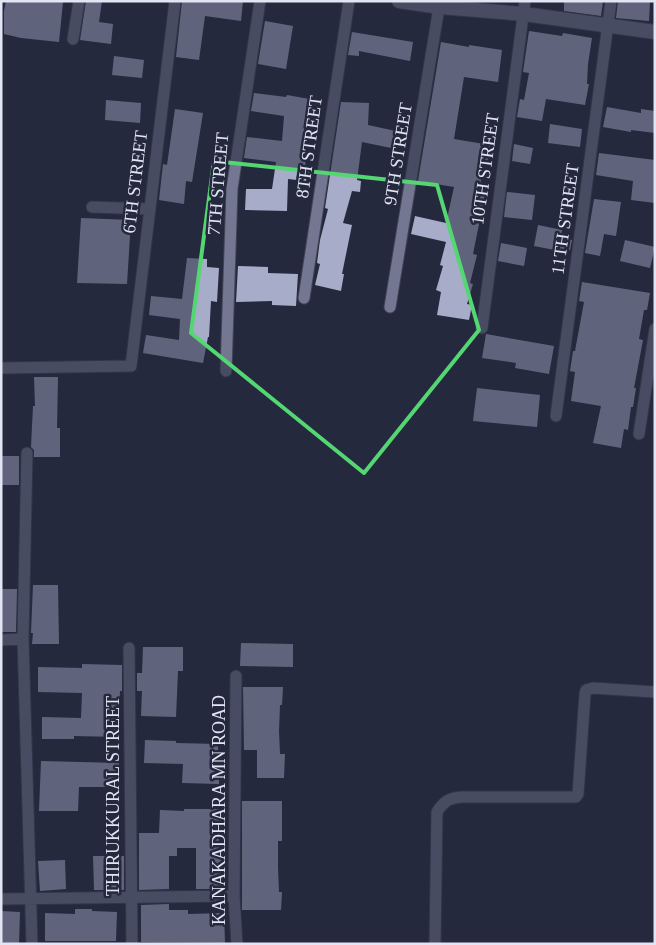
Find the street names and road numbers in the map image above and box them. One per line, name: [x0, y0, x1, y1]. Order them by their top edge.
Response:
street label: 8TH STREET: [292, 94, 326, 200]
street label: 9TH STREET: [380, 101, 416, 207]
street label: 10TH STREET: [467, 112, 503, 226]
street label: 6TH STREET: [119, 129, 151, 235]
street label: 7TH STREET: [204, 132, 232, 236]
street label: 11TH STREET: [547, 162, 583, 276]
street label: KANAKADHARA MN ROAD: [209, 695, 229, 925]
street label: THIRUKKURAL STREET: [103, 696, 123, 896]

